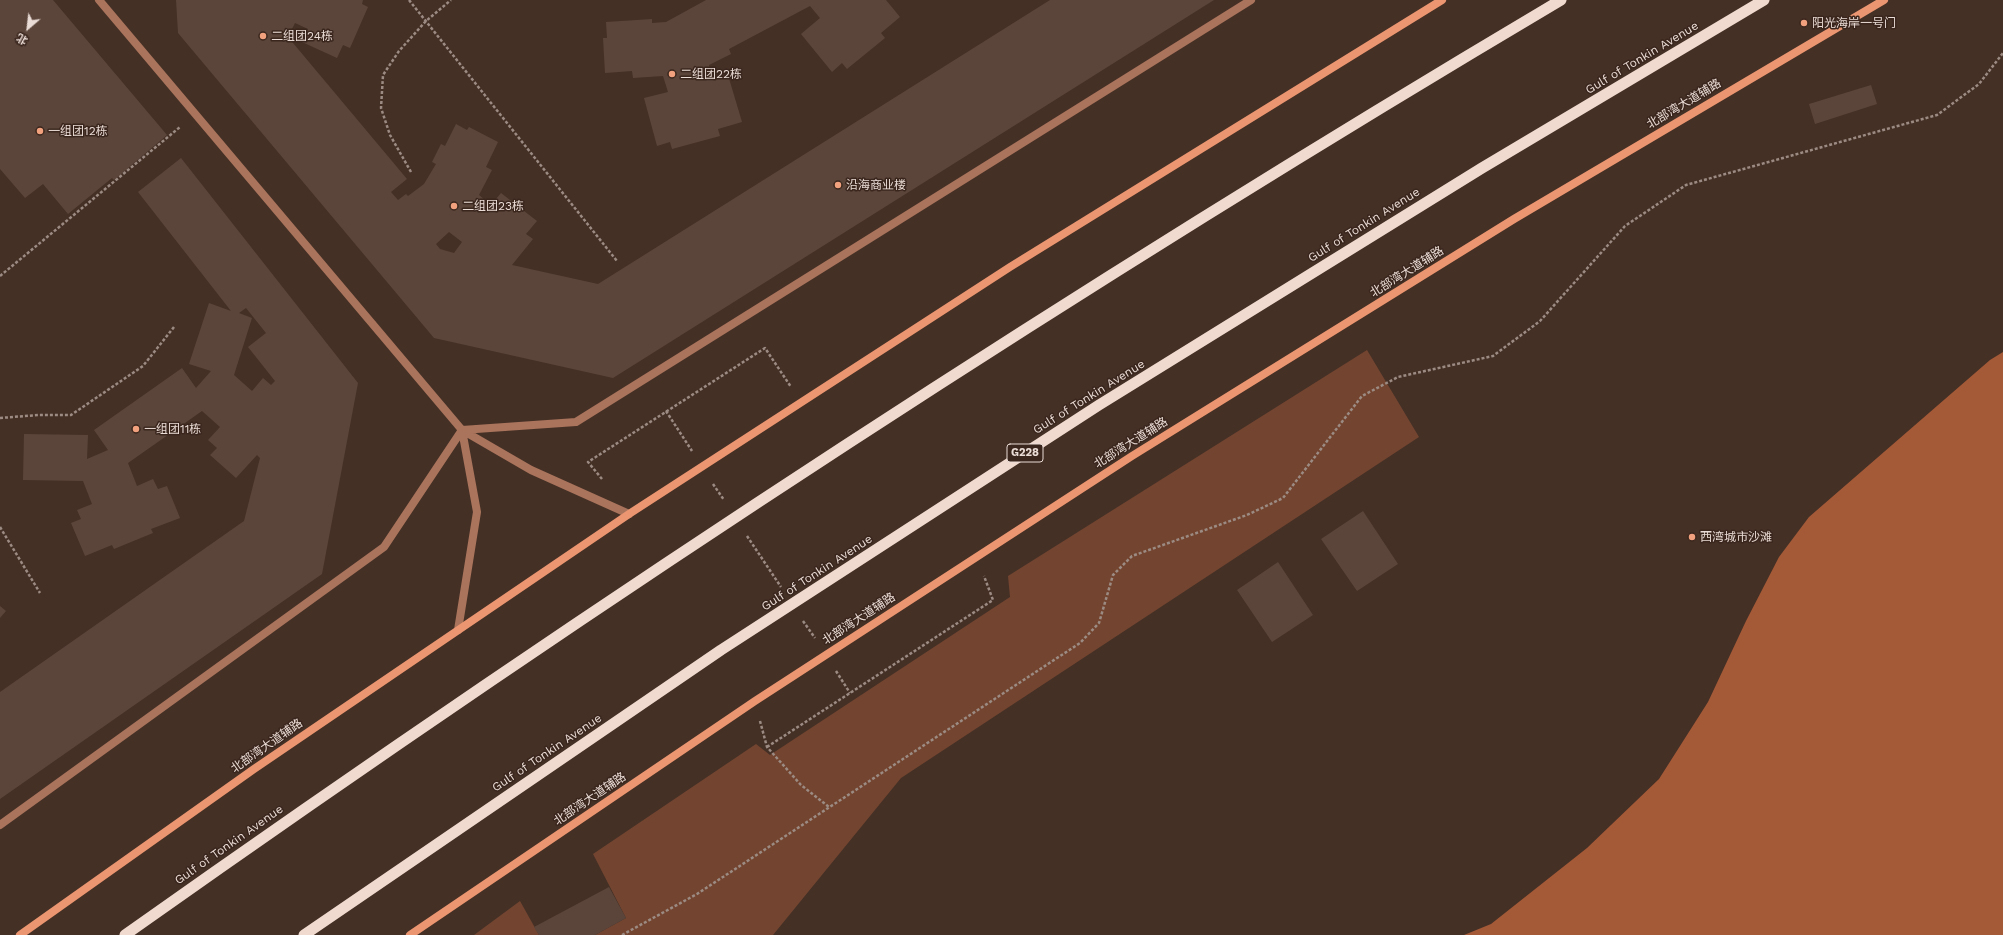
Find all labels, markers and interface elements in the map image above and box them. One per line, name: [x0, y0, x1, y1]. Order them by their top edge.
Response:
north arrow: [8, 8, 48, 48]
place label: 阳光海岸一号门: [1812, 16, 1896, 30]
marker: 阳光海岸一号门: [1799, 18, 1809, 28]
street label: Gulf of Tonkin Avenue: [1583, 19, 1701, 97]
place label: 二组团24栋: [271, 29, 333, 43]
text: 北: [14, 31, 30, 47]
marker: 二组团24栋: [258, 31, 268, 41]
place label: 二组团22栋: [680, 67, 742, 81]
marker: 二组团22栋: [667, 69, 677, 79]
street label: 北部湾大道辅路: [1644, 76, 1724, 132]
place label: 一组团12栋: [48, 124, 108, 138]
marker: 一组团12栋: [35, 126, 45, 136]
place label: 沿海商业楼: [846, 178, 906, 192]
marker: 沿海商业楼: [833, 180, 843, 190]
street label: Gulf of Tonkin Avenue: [1305, 185, 1423, 265]
place label: 二组团23栋: [462, 199, 524, 213]
marker: 二组团23栋: [449, 201, 459, 211]
street label: 北部湾大道辅路: [1368, 244, 1446, 300]
street label: Gulf of Tonkin Avenue: [1030, 357, 1148, 437]
street label: 北部湾大道辅路: [1092, 415, 1170, 471]
place label: 一组团11栋: [144, 422, 201, 436]
marker: 一组团11栋: [131, 424, 141, 434]
road number: G228: [1007, 444, 1043, 462]
place label: 西湾城市沙滩: [1700, 530, 1772, 544]
street label: Gulf of Tonkin Avenue: [759, 532, 875, 614]
marker: 西湾城市沙滩: [1687, 532, 1697, 542]
street label: 北部湾大道辅路: [820, 590, 898, 648]
street label: Gulf of Tonkin Avenue: [490, 711, 604, 795]
street label: 北部湾大道辅路: [228, 716, 306, 776]
street label: 北部湾大道辅路: [551, 770, 629, 828]
street label: Gulf of Tonkin Avenue: [172, 802, 286, 888]

